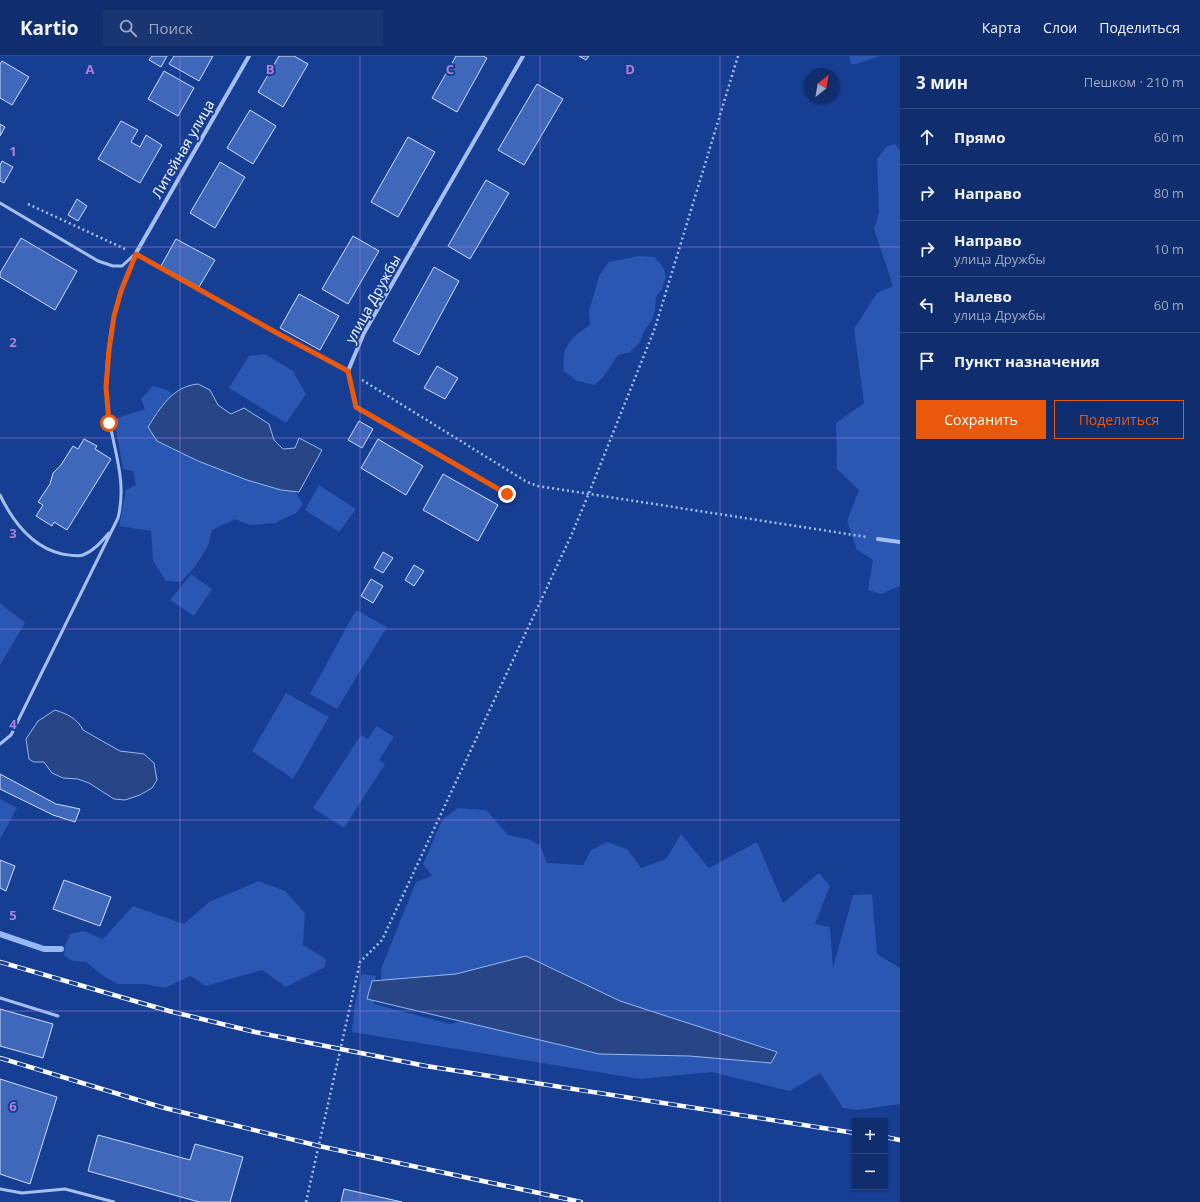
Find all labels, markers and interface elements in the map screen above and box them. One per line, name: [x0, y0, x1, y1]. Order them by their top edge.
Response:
search box: [103, 10, 383, 46]
text: Kartio: [20, 15, 79, 41]
icon: search: [117, 17, 139, 39]
text: Поиск: [149, 18, 193, 38]
text: Карта: [982, 18, 1021, 37]
text: Слои: [1043, 18, 1077, 37]
text: Поделиться: [1099, 18, 1180, 37]
text: A: [86, 60, 95, 78]
text: B: [266, 60, 275, 78]
text: C: [446, 60, 454, 78]
text: D: [625, 60, 635, 78]
north arrow: [804, 68, 840, 104]
text: 3 мин: [916, 71, 968, 94]
text: Пешком · 210 m: [1084, 73, 1184, 91]
street label: Литейная улица: [147, 96, 218, 201]
icon: ahead: [916, 126, 938, 148]
text: Прямо: [954, 127, 1006, 147]
text: 60 m: [1154, 128, 1184, 146]
text: 1: [9, 142, 17, 160]
icon: right: [916, 182, 938, 204]
text: Направо: [954, 183, 1022, 203]
text: 80 m: [1154, 184, 1184, 202]
text: Направо: [954, 230, 1022, 250]
icon: right: [916, 238, 938, 260]
text: 10 m: [1154, 240, 1184, 258]
text: улица Дружбы: [954, 250, 1046, 268]
street label: улица Дружбы: [340, 251, 405, 346]
text: Налево: [954, 286, 1012, 306]
icon: left: [916, 294, 938, 316]
text: 60 m: [1154, 296, 1184, 314]
text: улица Дружбы: [954, 306, 1046, 324]
text: 2: [9, 333, 17, 351]
icon: arrive: [916, 350, 938, 372]
text: Пункт назначения: [954, 351, 1100, 371]
button: Сохранить: [916, 400, 1046, 439]
button: Поделиться: [1054, 400, 1184, 439]
route start: [100, 414, 118, 432]
route end: [498, 485, 516, 503]
text: 3: [9, 524, 17, 542]
text: 4: [9, 715, 17, 733]
text: 5: [9, 906, 17, 924]
text: 6: [9, 1097, 17, 1115]
map controls: [852, 1118, 888, 1190]
button: +: [852, 1118, 888, 1154]
button: −: [852, 1154, 888, 1190]

